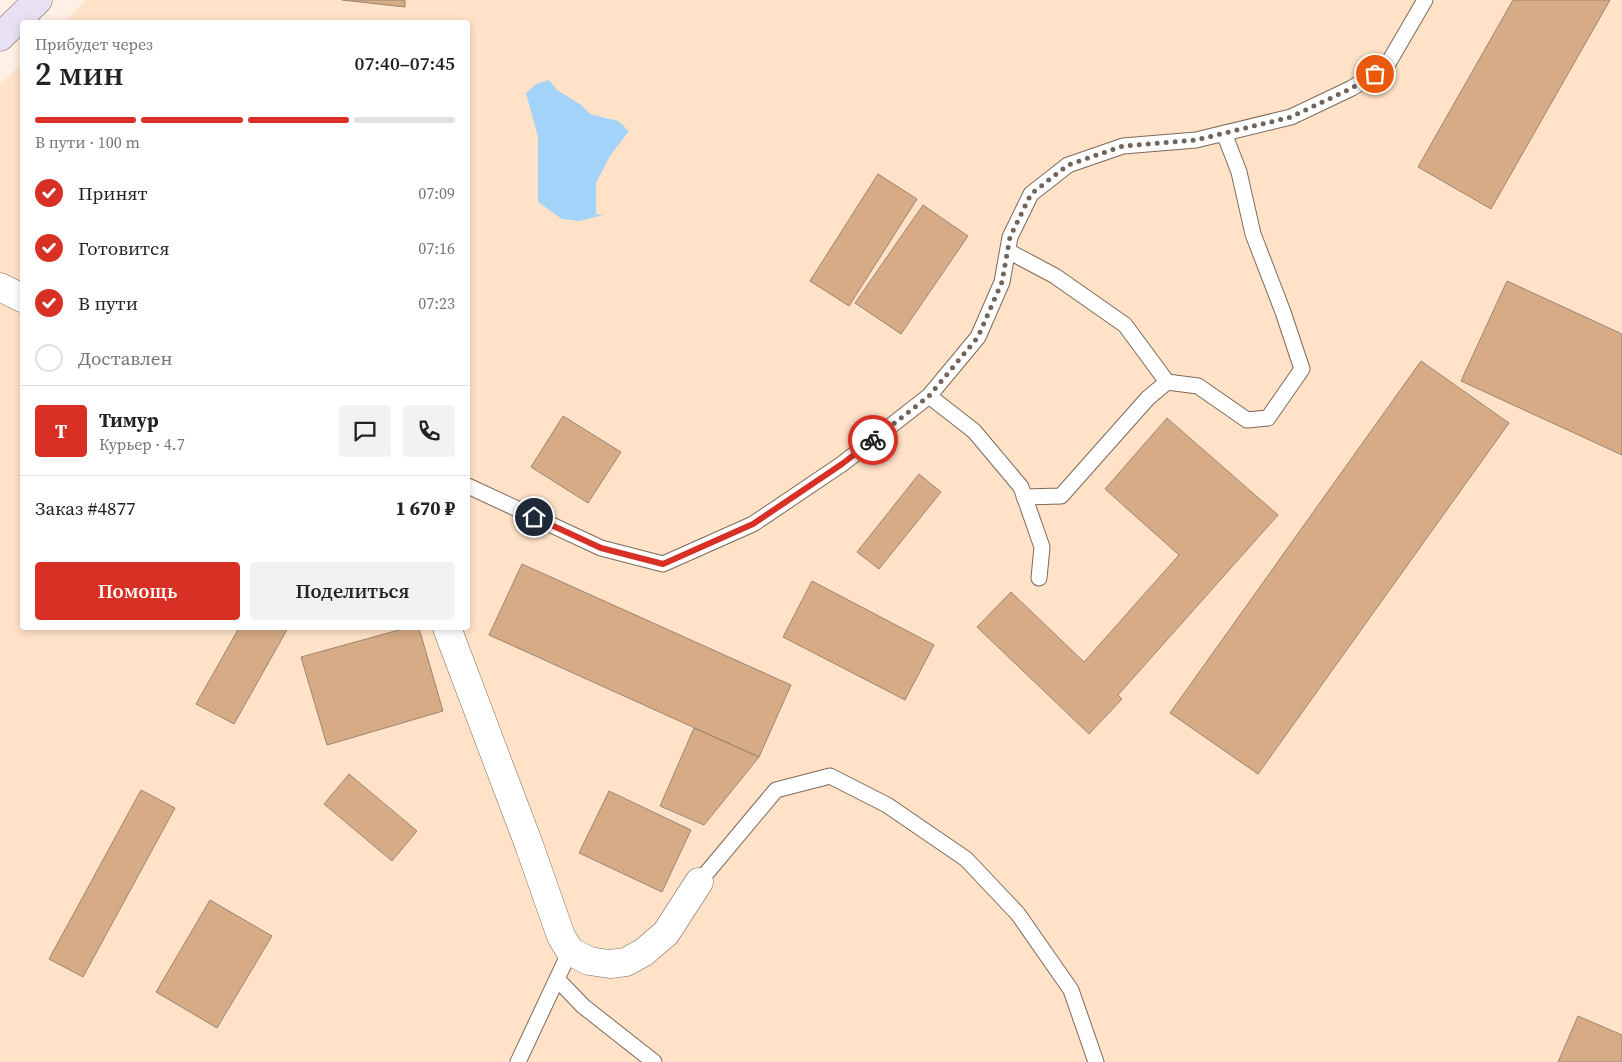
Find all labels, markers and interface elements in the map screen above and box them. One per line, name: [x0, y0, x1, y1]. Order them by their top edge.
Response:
text: Прибудет через: [35, 33, 153, 55]
text: 07:40–07:45: [355, 50, 455, 76]
text: 2 мин: [35, 52, 124, 96]
pin: [1354, 53, 1396, 95]
icon: bag: [1361, 60, 1389, 88]
text: В пути · 100 m: [35, 131, 140, 153]
icon: check: [35, 179, 63, 207]
text: Принят: [78, 180, 147, 206]
text: 07:09: [418, 182, 455, 204]
icon: check: [35, 234, 63, 262]
text: Готовится: [78, 235, 170, 261]
text: 07:16: [418, 237, 455, 259]
icon: check: [35, 289, 63, 317]
text: В пути: [78, 290, 138, 316]
text: 07:23: [418, 292, 455, 314]
text: Доставлен: [78, 345, 173, 371]
button: chat: [339, 405, 391, 457]
button: phone: [403, 405, 455, 457]
text: Тимур: [99, 407, 159, 433]
courier: [848, 415, 898, 465]
text: Т: [55, 418, 67, 444]
icon: bike: [859, 426, 887, 454]
text: Курьер · 4.7: [99, 433, 185, 455]
text: Заказ #4877: [35, 495, 136, 521]
text: 1 670 ₽: [395, 495, 455, 521]
pin: [513, 496, 555, 538]
icon: home: [520, 503, 548, 531]
button: Помощь: [35, 562, 240, 620]
button: Поделиться: [250, 562, 455, 620]

